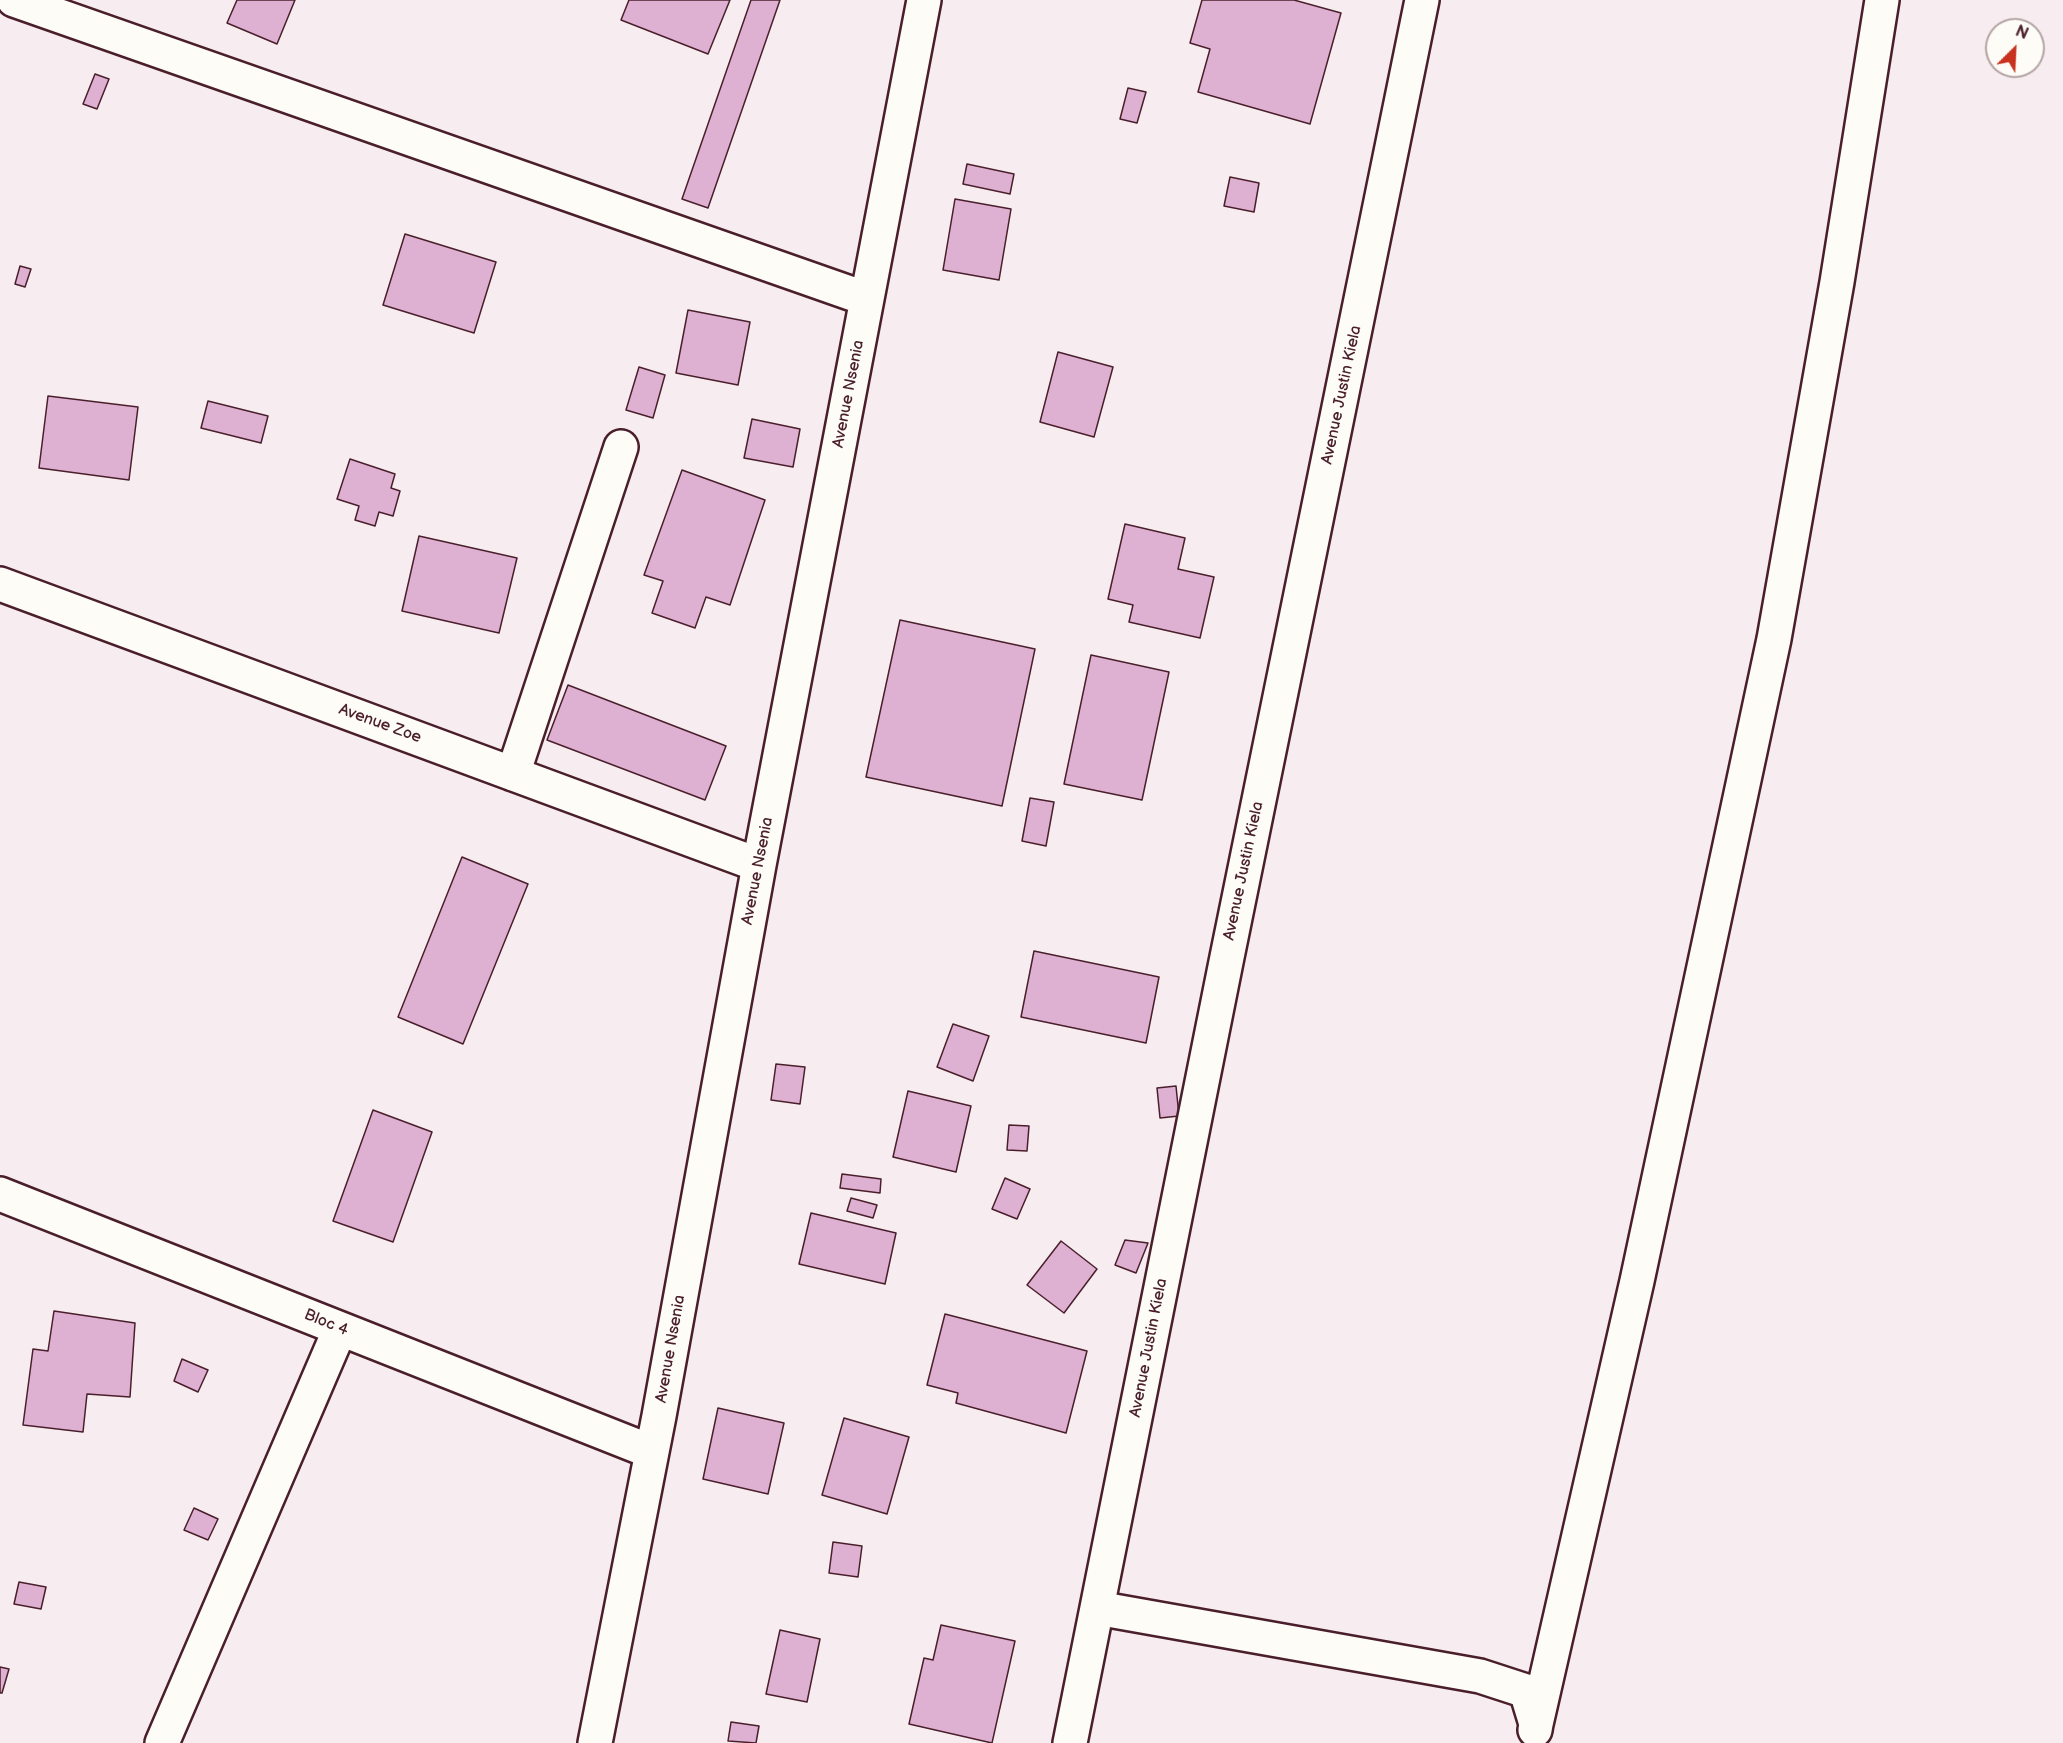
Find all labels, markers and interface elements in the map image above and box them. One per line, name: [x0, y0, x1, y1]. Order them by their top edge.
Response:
north arrow: [1985, 18, 2045, 78]
text: N: [2012, 22, 2031, 44]
street label: Avenue Justin Kiela: [1318, 324, 1366, 466]
street label: Avenue Nsenia: [829, 339, 869, 449]
street label: Avenue Zoe: [336, 700, 424, 748]
street label: Avenue Justin Kiela: [1220, 800, 1268, 942]
street label: Avenue Nsenia: [738, 816, 778, 926]
street label: Avenue Justin Kiela: [1126, 1277, 1172, 1419]
street label: Avenue Nsenia: [652, 1294, 690, 1404]
street label: Bloc 4: [301, 1305, 351, 1341]

